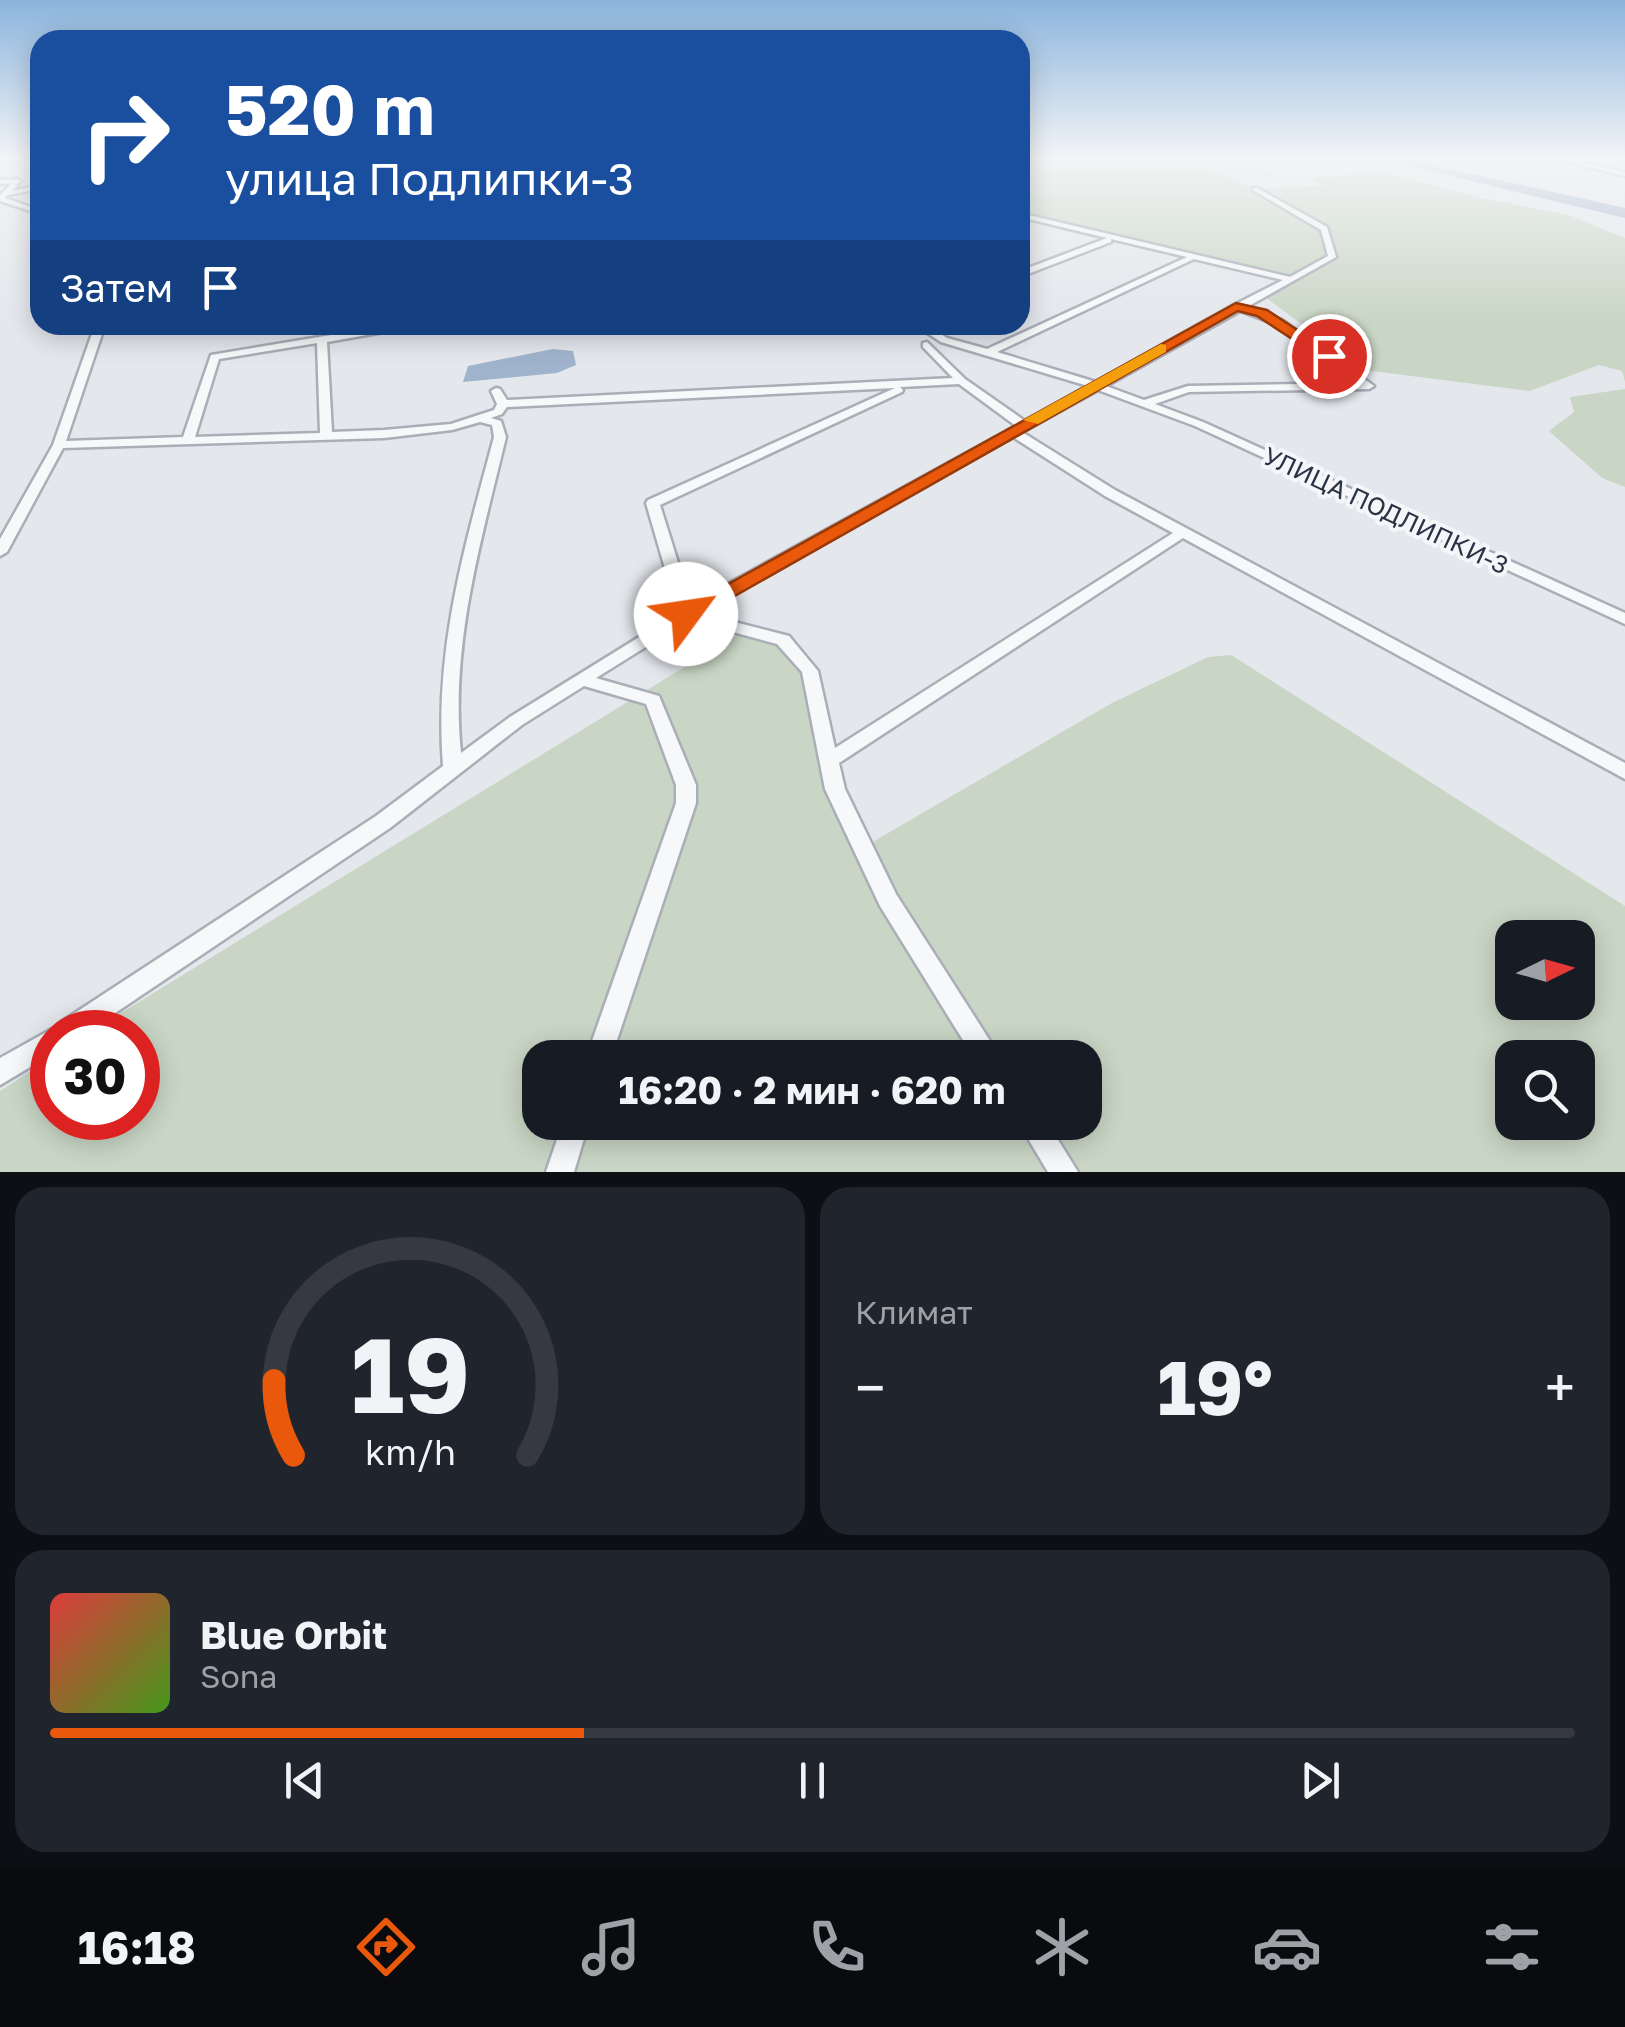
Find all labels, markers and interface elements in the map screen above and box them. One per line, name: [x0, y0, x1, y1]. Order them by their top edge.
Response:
text: 520 m: [225, 66, 435, 150]
icon: right: [60, 70, 190, 200]
text: улица Подлипки-3: [225, 151, 634, 205]
icon: arrive: [193, 260, 248, 315]
text: Затем: [60, 265, 173, 310]
pin: [1287, 314, 1372, 399]
icon: arrive: [1302, 329, 1357, 384]
street label: УЛИЦА ПОДЛИПКИ-3: [1259, 440, 1513, 580]
position arrow: [634, 562, 738, 666]
north arrow: [1495, 920, 1595, 1020]
map controls: [1495, 920, 1595, 1140]
speed limit sign: 30: [30, 1010, 160, 1140]
button: search: [1495, 1040, 1595, 1140]
text: 16:20 · 2 мин · 620 m: [618, 1067, 1006, 1112]
text: Климат: [855, 1293, 973, 1331]
text: 19: [350, 1311, 470, 1436]
text: 19°: [1157, 1341, 1273, 1432]
text: −: [855, 1354, 885, 1420]
text: +: [1545, 1354, 1575, 1420]
text: km/h: [365, 1430, 455, 1473]
text: Blue Orbit: [200, 1612, 387, 1657]
text: Sona: [200, 1657, 277, 1695]
icon: previous: [277, 1753, 332, 1808]
icon: pause: [785, 1753, 840, 1808]
icon: next: [1293, 1753, 1348, 1808]
icon: directions: [351, 1912, 421, 1982]
icon: music: [576, 1912, 646, 1982]
icon: phone: [802, 1912, 872, 1982]
icon: climate: [1027, 1912, 1097, 1982]
icon: car: [1252, 1912, 1322, 1982]
icon: filters: [1477, 1912, 1547, 1982]
text: 16:18: [78, 1920, 196, 1974]

